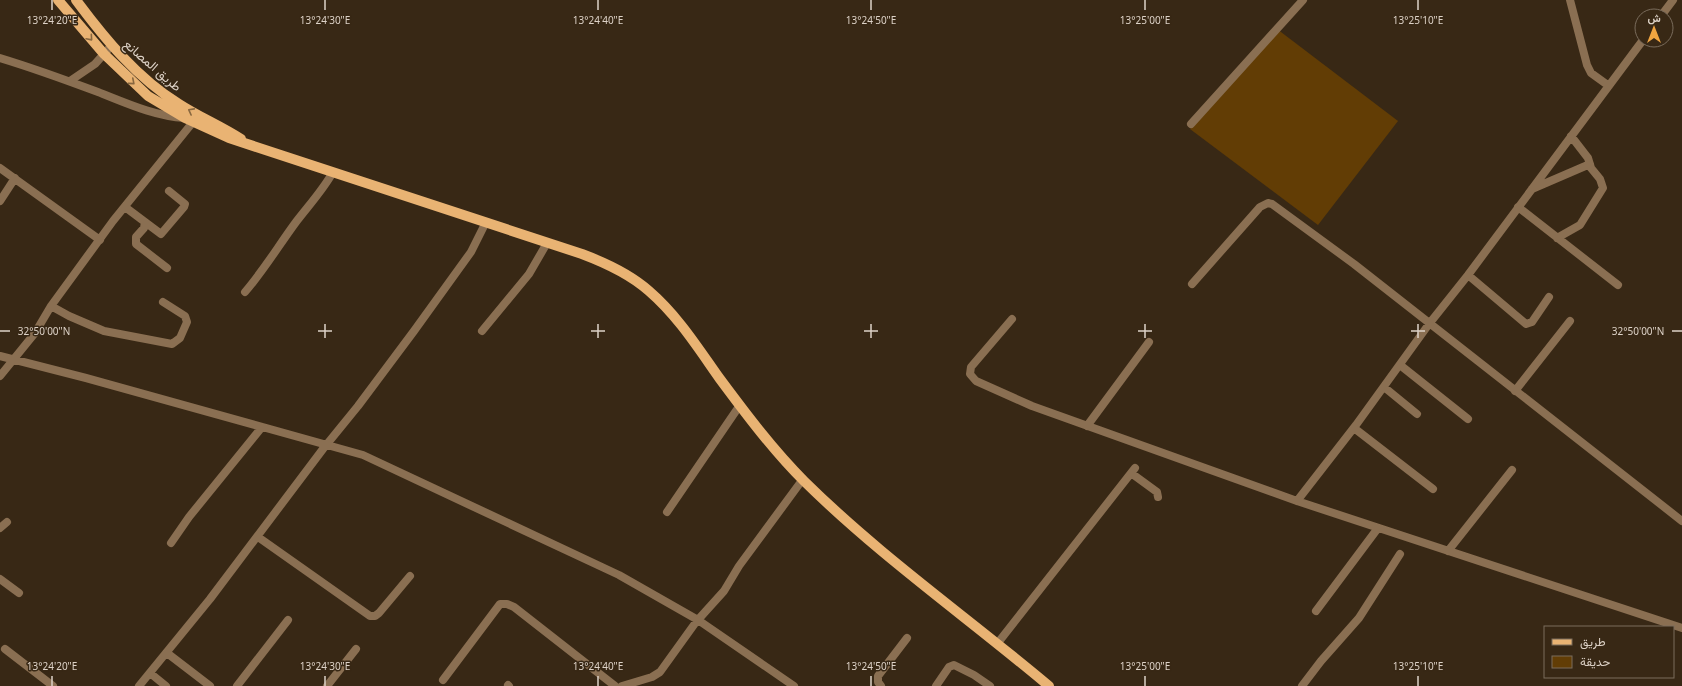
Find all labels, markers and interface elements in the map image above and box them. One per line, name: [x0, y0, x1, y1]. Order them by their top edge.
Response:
north arrow: [1634, 8, 1674, 48]
text: ش: [1647, 10, 1661, 25]
text: 13°24'20"E: [27, 13, 77, 27]
text: 13°24'30"E: [300, 13, 350, 27]
text: 13°24'40"E: [573, 13, 623, 27]
text: 13°24'50"E: [846, 13, 896, 27]
text: 13°25'00"E: [1120, 13, 1170, 27]
text: 13°25'10"E: [1393, 13, 1443, 27]
one-way arrow: [85, 33, 92, 41]
street label: طريق المصانع: [120, 35, 186, 96]
one-way arrow: [127, 77, 134, 84]
one-way arrow: [188, 108, 196, 115]
text: 32°50'00"N: [18, 324, 70, 338]
text: 32°50'00"N: [1612, 324, 1664, 338]
legend: [1544, 626, 1674, 678]
text: طريق: [1580, 633, 1606, 650]
text: حديقة: [1580, 653, 1610, 670]
text: 13°24'20"E: [27, 659, 77, 673]
text: 13°24'30"E: [300, 659, 350, 673]
text: 13°24'40"E: [573, 659, 623, 673]
text: 13°24'50"E: [846, 659, 896, 673]
text: 13°25'00"E: [1120, 659, 1170, 673]
text: 13°25'10"E: [1393, 659, 1443, 673]

